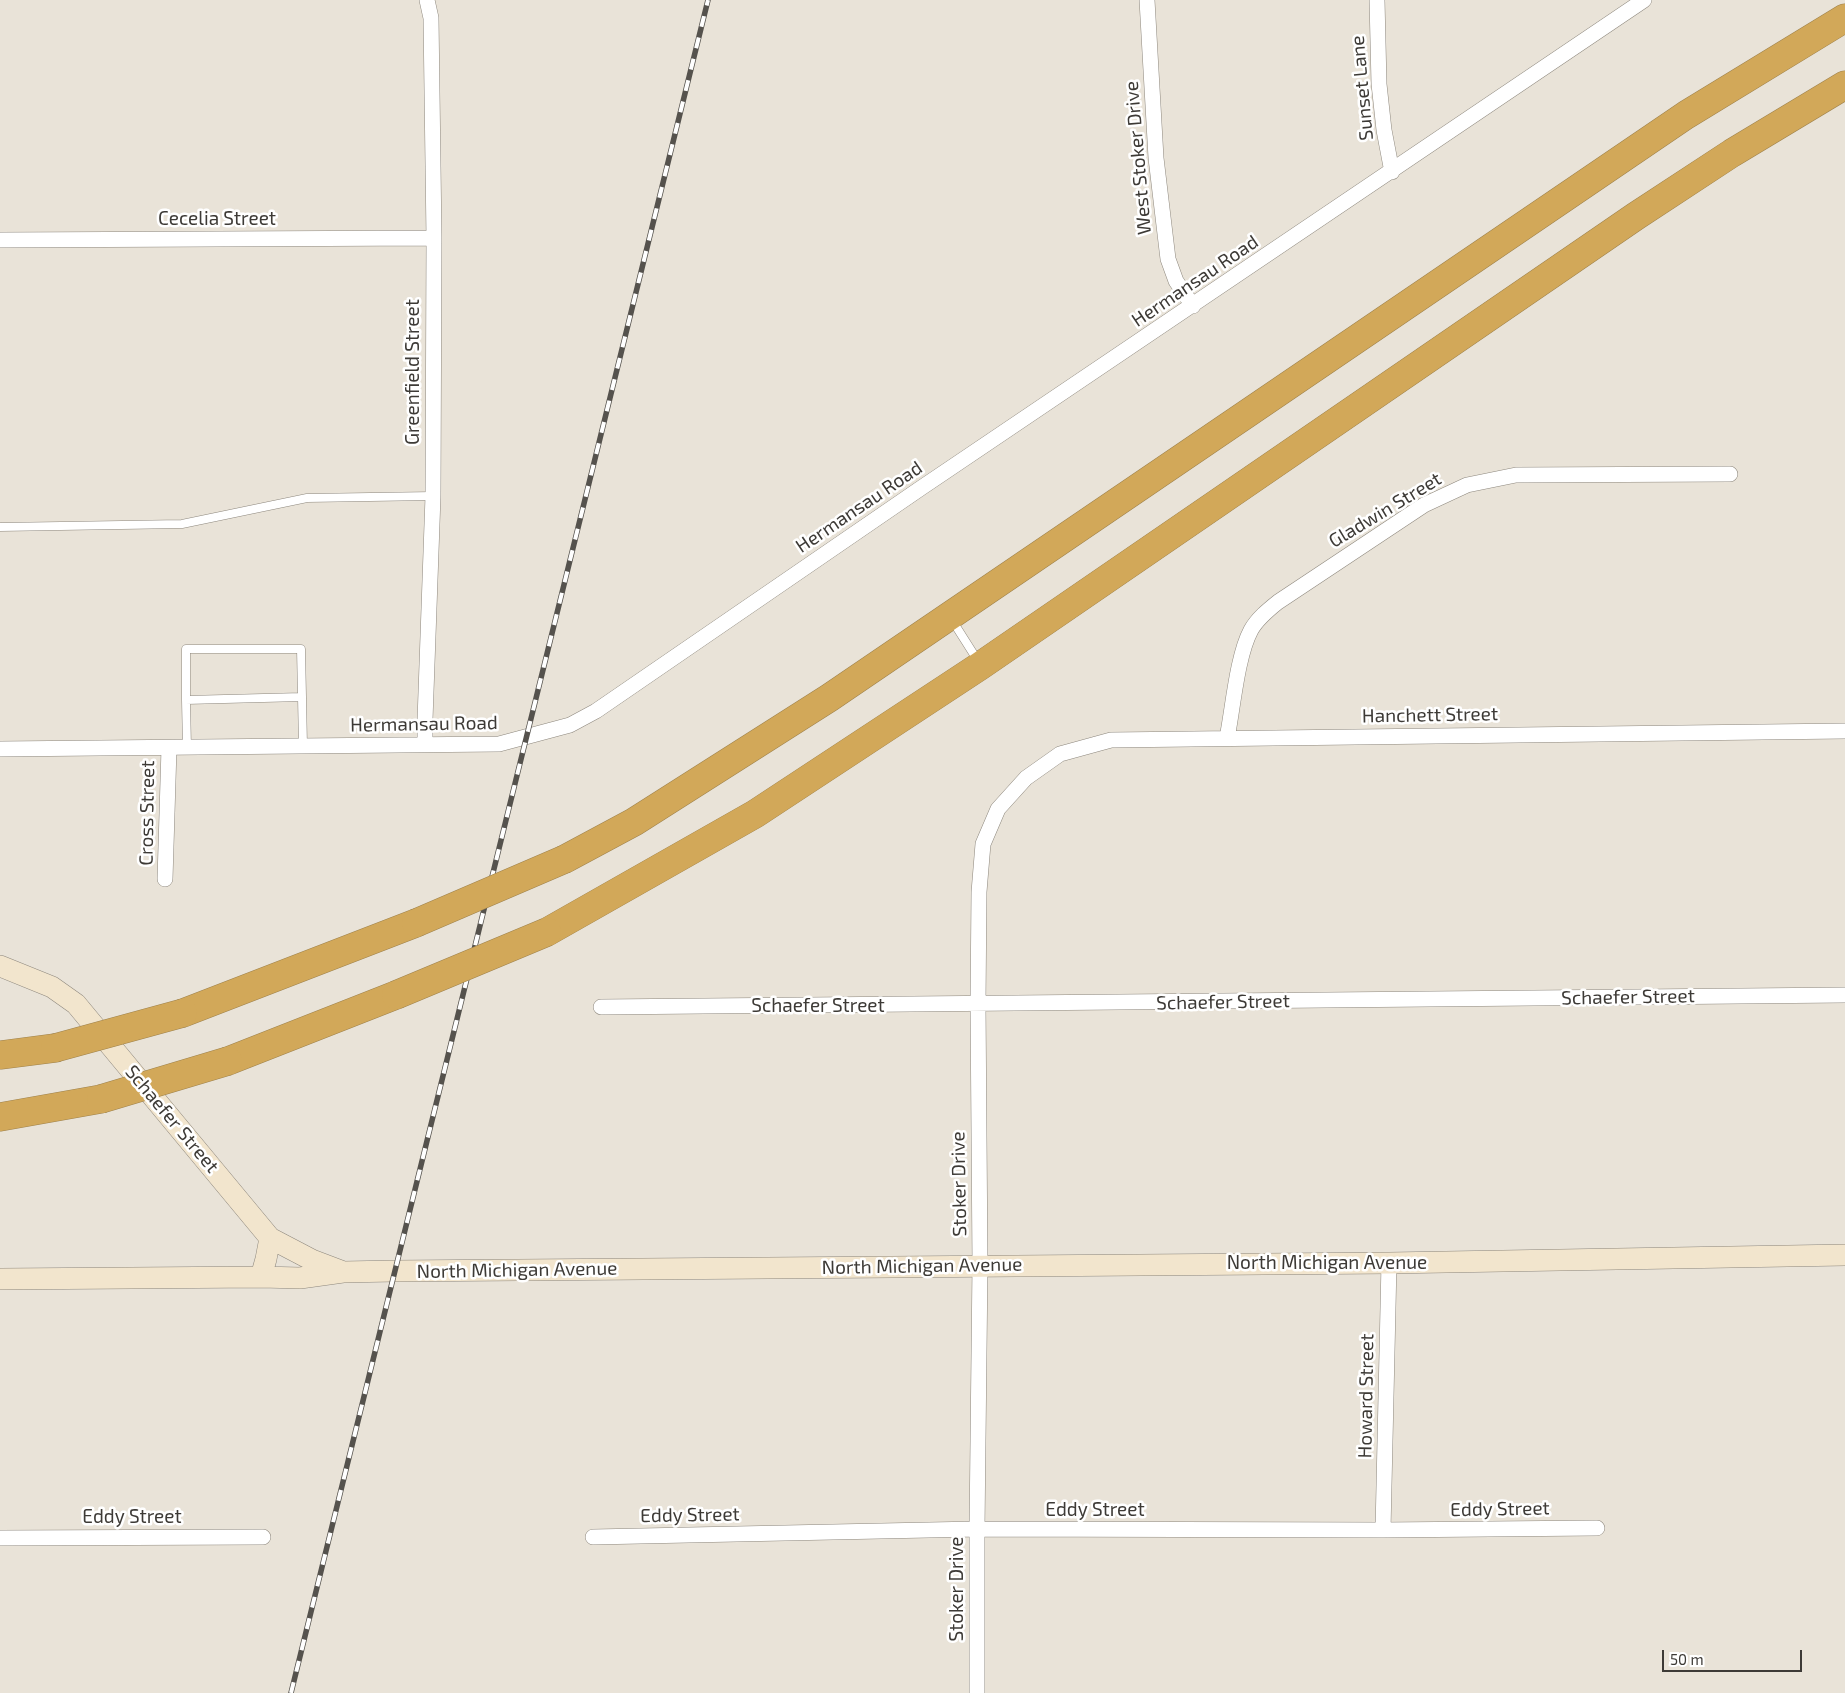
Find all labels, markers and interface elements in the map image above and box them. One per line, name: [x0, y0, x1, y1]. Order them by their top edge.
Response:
street label: Sunset Lane: [1346, 35, 1378, 141]
street label: West Stoker Drive: [1120, 80, 1156, 236]
street label: Cecelia Street: [158, 208, 276, 230]
street label: Hermansau Road: [1127, 230, 1263, 332]
street label: Greenfield Street: [402, 299, 424, 445]
street label: Hermansau Road: [791, 456, 927, 558]
street label: Gladwin Street: [1325, 467, 1445, 553]
street label: Hanchett Street: [1362, 702, 1498, 728]
street label: Hermansau Road: [350, 711, 498, 737]
street label: Cross Street: [135, 760, 159, 866]
street label: Schaefer Street: [1561, 984, 1695, 1010]
street label: Schaefer Street: [1156, 989, 1290, 1015]
street label: Schaefer Street: [751, 995, 885, 1017]
street label: Schaefer Street: [120, 1061, 224, 1177]
street label: Stoker Drive: [947, 1131, 971, 1237]
street label: North Michigan Avenue: [1227, 1252, 1427, 1274]
street label: North Michigan Avenue: [822, 1253, 1022, 1279]
street label: North Michigan Avenue: [417, 1257, 617, 1283]
street label: Howard Street: [1354, 1333, 1378, 1459]
street label: Eddy Street: [1450, 1497, 1550, 1521]
street label: Eddy Street: [1045, 1499, 1145, 1521]
street label: Eddy Street: [640, 1503, 740, 1527]
street label: Eddy Street: [82, 1506, 182, 1528]
street label: Stoker Drive: [946, 1536, 968, 1642]
scale bar: [1665, 1640, 1805, 1672]
text: 50 m: [1670, 1650, 1704, 1668]

